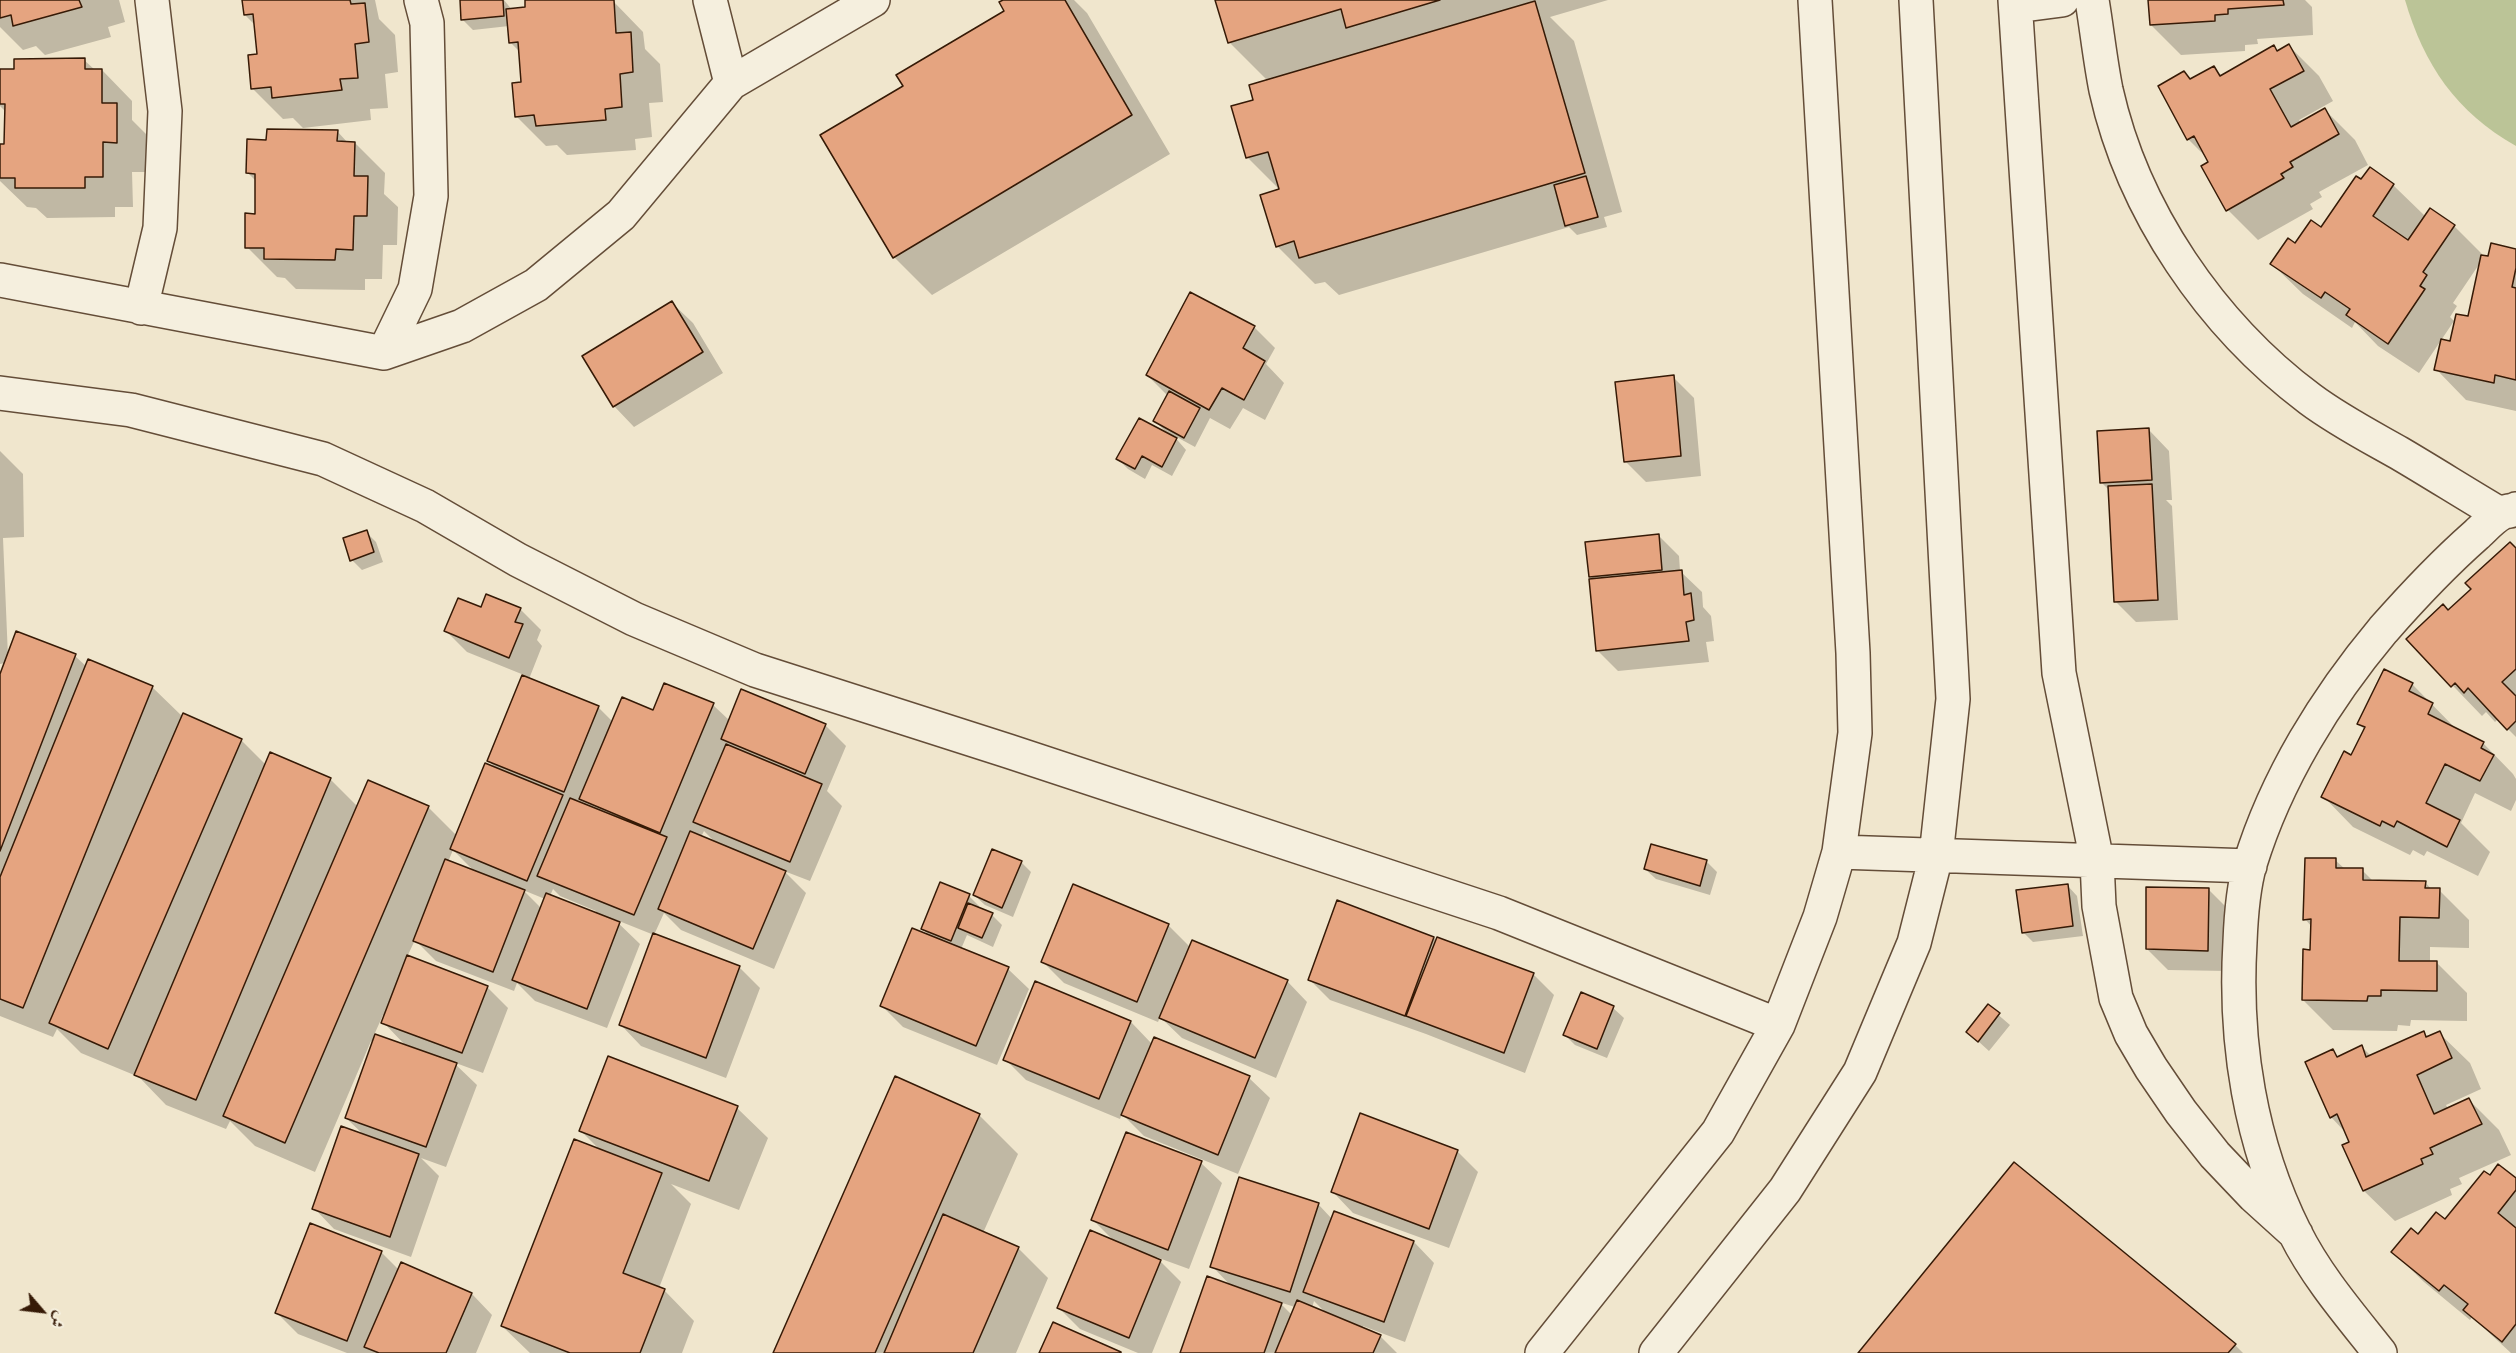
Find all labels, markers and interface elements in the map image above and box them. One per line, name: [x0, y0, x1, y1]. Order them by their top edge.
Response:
north arrow: [12, 1281, 72, 1341]
text: ش: [45, 1308, 71, 1332]

